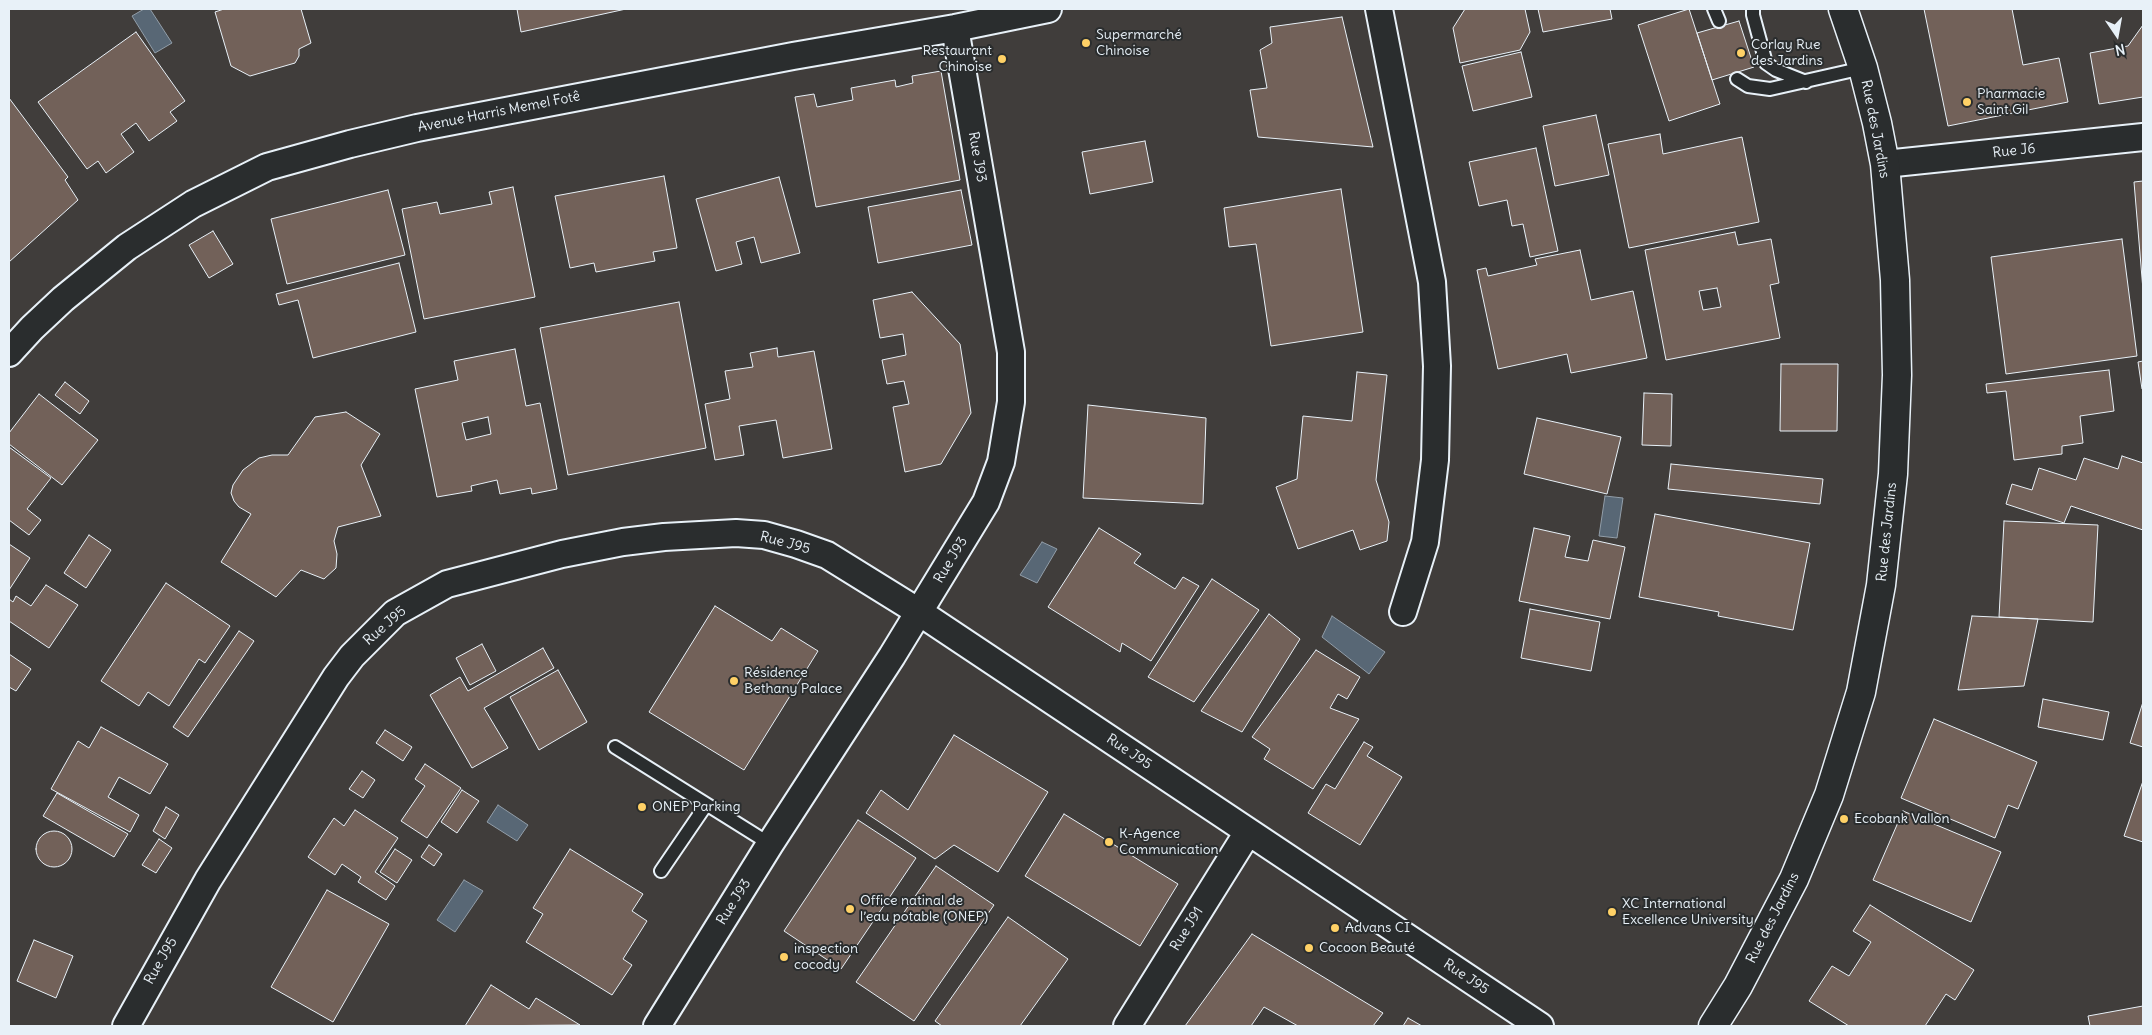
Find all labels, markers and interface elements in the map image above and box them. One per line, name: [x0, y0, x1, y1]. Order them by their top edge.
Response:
north arrow: [2092, 10, 2142, 60]
place label: Supermarché Chinoise: [1096, 27, 1182, 59]
marker: Supermarché Chinoise: [1080, 37, 1092, 49]
place label: Corlay Rue des Jardins: [1751, 37, 1823, 70]
text: N: [2114, 40, 2127, 59]
place label: Restaurant Chinoise: [922, 43, 992, 75]
marker: Corlay Rue des Jardins: [1735, 47, 1747, 59]
marker: Restaurant Chinoise: [996, 53, 1008, 65]
street label: Rue des Jardins: [1857, 78, 1893, 180]
place label: Pharmacie Saint Gil: [1977, 86, 2045, 118]
street label: Avenue Harris Memel Fotê: [416, 88, 582, 136]
marker: Pharmacie Saint Gil: [1961, 96, 1973, 108]
street label: Rue J93: [964, 130, 990, 184]
street label: Rue J6: [1992, 140, 2036, 162]
street label: Rue des Jardins: [1873, 482, 1901, 582]
street label: Rue J95: [758, 528, 812, 558]
street label: Rue J93: [931, 534, 971, 586]
street label: Rue J95: [360, 603, 410, 649]
place label: Résidence Bethany Palace: [744, 665, 842, 698]
marker: Résidence Bethany Palace: [728, 675, 740, 687]
street label: Rue J95: [1103, 731, 1155, 773]
place label: ONEP Parking: [652, 799, 740, 815]
marker: ONEP Parking: [636, 801, 648, 813]
place label: Ecobank Vallon: [1854, 811, 1950, 827]
marker: Ecobank Vallon: [1838, 813, 1850, 825]
place label: K-Agence Communication: [1119, 826, 1219, 859]
marker: K-Agence Communication: [1103, 836, 1115, 848]
street label: Rue des Jardins: [1743, 870, 1803, 966]
street label: Rue J93: [713, 876, 755, 928]
place label: Office natinal de l’eau potable (ONEP): [860, 893, 988, 926]
place label: XC International Excellence University: [1622, 896, 1754, 929]
marker: Office natinal de l’eau potable (ONEP): [844, 903, 856, 915]
street label: Rue J91: [1167, 904, 1207, 954]
marker: XC International Excellence University: [1606, 906, 1618, 918]
place label: Advans CI: [1345, 920, 1410, 936]
marker: Advans CI: [1329, 922, 1341, 934]
street label: Rue J95: [141, 935, 181, 987]
place label: Cocoon Beauté: [1319, 940, 1415, 956]
place label: inspection cocody: [794, 941, 858, 974]
marker: Cocoon Beauté: [1303, 942, 1315, 954]
marker: inspection cocody: [778, 951, 790, 963]
street label: Rue J95: [1440, 956, 1492, 998]

